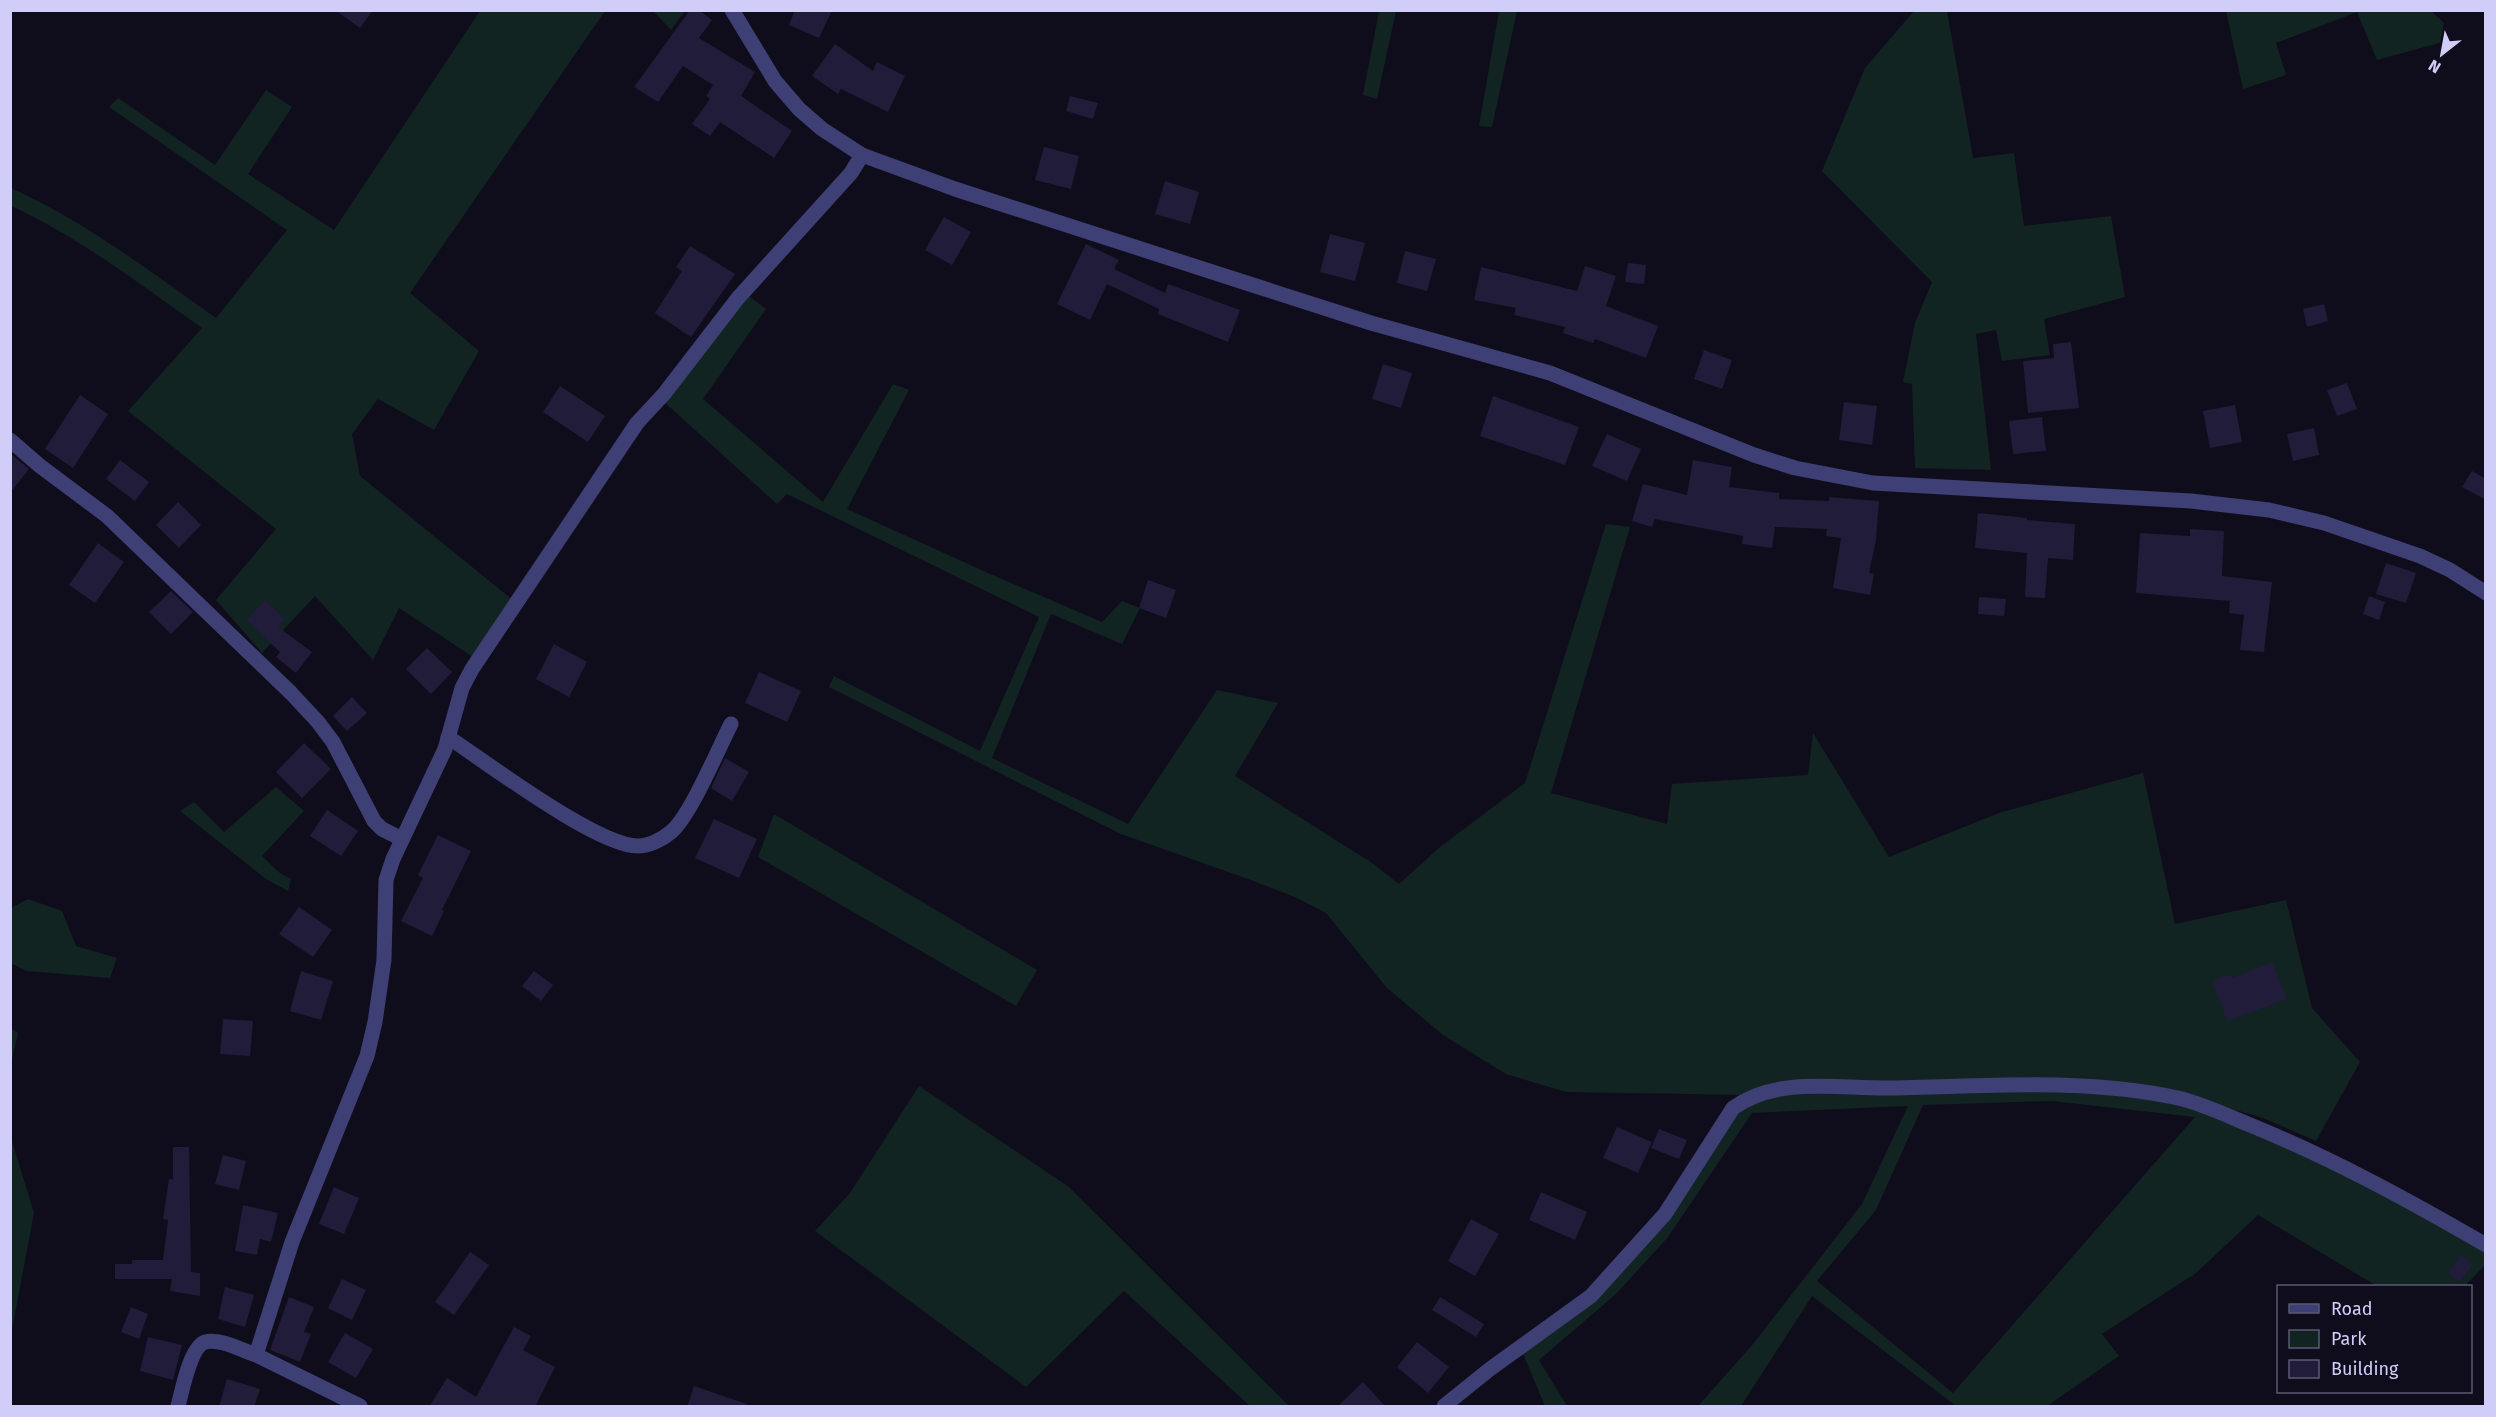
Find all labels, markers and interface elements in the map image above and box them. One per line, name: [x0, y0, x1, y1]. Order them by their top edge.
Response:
north arrow: [2412, 24, 2472, 84]
text: N: [2425, 56, 2444, 77]
legend: [2277, 1285, 2472, 1393]
text: Road: [2331, 1298, 2373, 1320]
text: Park: [2331, 1328, 2367, 1350]
text: Building: [2331, 1358, 2399, 1380]

